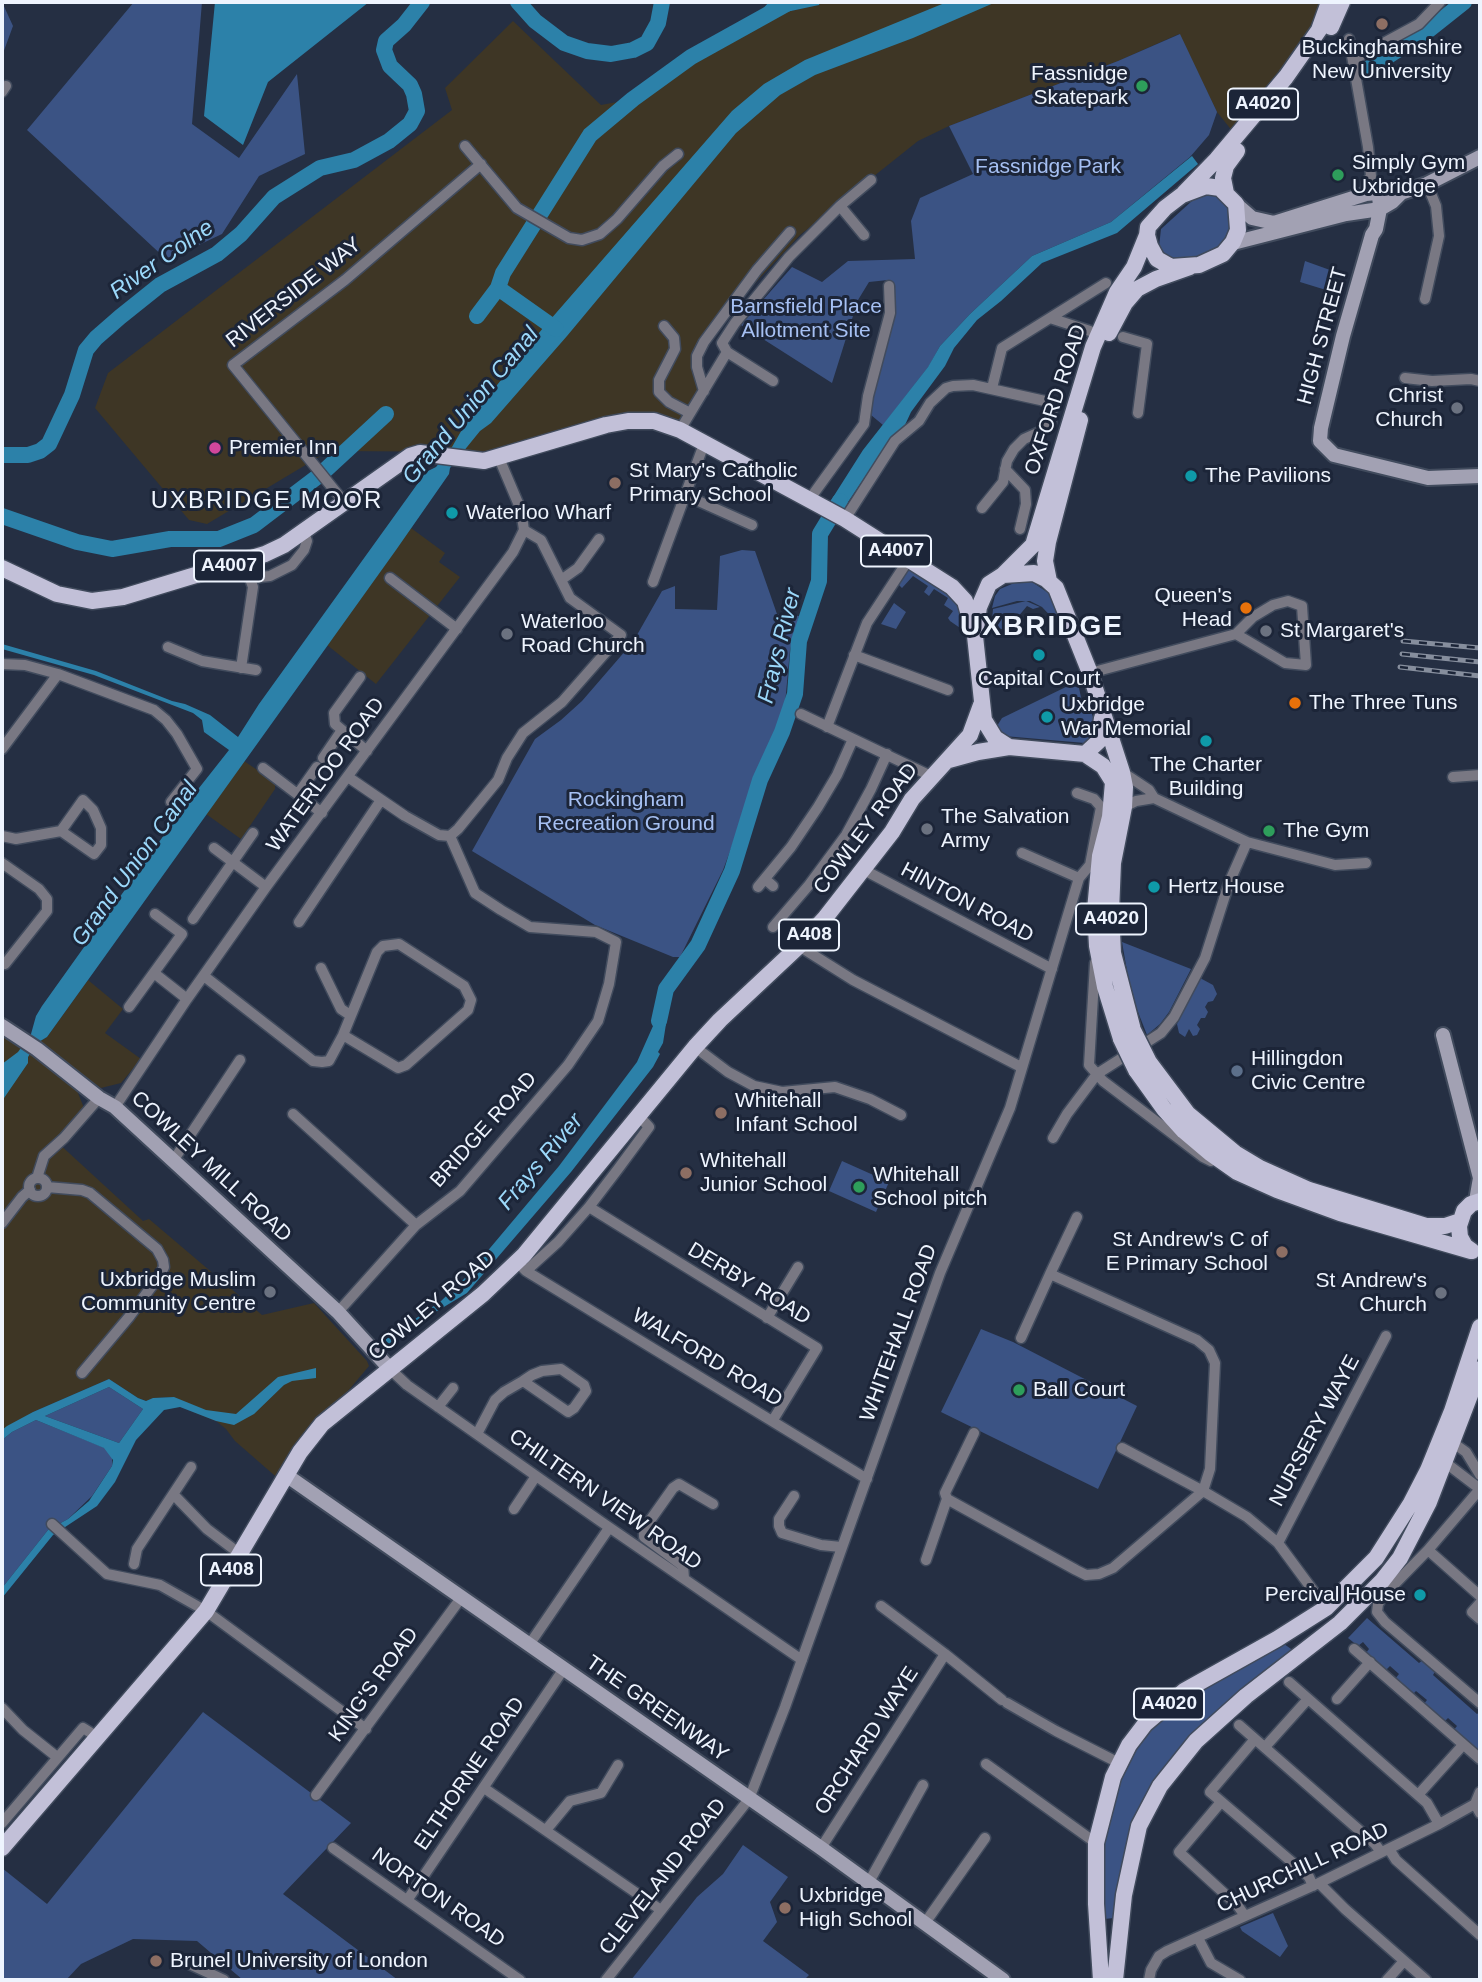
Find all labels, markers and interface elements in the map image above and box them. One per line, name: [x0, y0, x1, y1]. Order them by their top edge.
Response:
marker: Buckinghamshire New University: [1374, 16, 1390, 32]
place label: Buckinghamshire New University: [1301, 35, 1463, 85]
place label: Fassnidge Skatepark: [1031, 61, 1128, 111]
marker: Fassnidge Skatepark: [1134, 78, 1150, 94]
road number: A4020: [1228, 88, 1298, 120]
place label: Simply Gym Uxbridge: [1352, 150, 1465, 200]
park label: Fassnidge Park: [975, 154, 1121, 180]
marker: Simply Gym Uxbridge: [1330, 167, 1346, 183]
water label: River Colne: [105, 214, 219, 306]
street label: RIVERSIDE WAY: [221, 232, 367, 354]
street label: HIGH STREET: [1293, 265, 1353, 407]
park label: Barnsfield Place Allotment Site: [730, 294, 882, 344]
water label: Grand Union Canal: [397, 322, 545, 490]
street label: OXFORD ROAD: [1020, 322, 1092, 478]
place label: Christ Church: [1375, 383, 1443, 433]
marker: Christ Church: [1449, 400, 1465, 416]
place label: Premier Inn: [229, 435, 338, 461]
marker: Premier Inn: [207, 440, 223, 456]
place label: St Mary's Catholic Primary School: [629, 458, 798, 508]
place label: The Pavilions: [1205, 463, 1331, 489]
marker: The Pavilions: [1183, 468, 1199, 484]
marker: St Mary's Catholic Primary School: [607, 475, 623, 491]
district label: UXBRIDGE MOOR: [152, 487, 382, 515]
place label: Waterloo Wharf: [466, 500, 611, 526]
marker: Waterloo Wharf: [444, 505, 460, 521]
road number: A4007: [861, 536, 931, 566]
road number: A4007: [194, 551, 264, 582]
place label: Queen's Head: [1154, 583, 1232, 633]
water label: Frays River: [752, 586, 808, 706]
marker: Queen's Head: [1238, 600, 1254, 616]
place label: Waterloo Road Church: [521, 609, 645, 659]
district label: UXBRIDGE: [961, 610, 1123, 644]
place label: St Margaret's: [1280, 618, 1404, 644]
marker: St Margaret's: [1258, 623, 1274, 639]
marker: Waterloo Road Church: [499, 626, 515, 642]
marker: Capital Court: [1031, 647, 1047, 663]
place label: Capital Court: [978, 666, 1100, 692]
place label: The Three Tuns: [1309, 690, 1458, 716]
place label: Uxbridge War Memorial: [1061, 692, 1191, 742]
street label: WATERLOO ROAD: [262, 693, 390, 857]
marker: The Three Tuns: [1287, 695, 1303, 711]
marker: Uxbridge War Memorial: [1039, 709, 1055, 725]
marker: The Charter Building: [1198, 733, 1214, 749]
place label: The Charter Building: [1150, 752, 1262, 802]
street label: COWLEY ROAD: [809, 759, 923, 899]
water label: Grand Union Canal: [66, 776, 204, 952]
park label: Rockingham Recreation Ground: [537, 787, 715, 837]
place label: The Salvation Army: [941, 804, 1069, 854]
place label: The Gym: [1283, 818, 1369, 844]
marker: The Salvation Army: [919, 821, 935, 837]
marker: The Gym: [1261, 823, 1277, 839]
street label: HINTON ROAD: [896, 857, 1038, 949]
place label: Hertz House: [1168, 874, 1285, 900]
marker: Hertz House: [1146, 879, 1162, 895]
road number: A4020: [1076, 903, 1146, 934]
road number: A408: [779, 920, 839, 951]
place label: Hillingdon Civic Centre: [1251, 1046, 1365, 1096]
marker: Hillingdon Civic Centre: [1229, 1063, 1245, 1079]
street label: BRIDGE ROAD: [425, 1067, 543, 1193]
street label: COWLEY MILL ROAD: [126, 1086, 296, 1248]
place label: Whitehall Infant School: [735, 1088, 858, 1138]
marker: Whitehall Infant School: [713, 1105, 729, 1121]
water label: Frays River: [493, 1108, 589, 1216]
place label: Whitehall Junior School: [700, 1148, 827, 1198]
place label: Whitehall School pitch: [873, 1162, 987, 1212]
marker: Whitehall Junior School: [678, 1165, 694, 1181]
marker: Whitehall School pitch: [851, 1179, 867, 1195]
place label: St Andrew's C of E Primary School: [1106, 1227, 1268, 1277]
street label: DERBY ROAD: [683, 1237, 815, 1331]
street label: WHITEHALL ROAD: [855, 1241, 943, 1425]
marker: St Andrew's C of E Primary School: [1274, 1244, 1290, 1260]
street label: COWLEY ROAD: [364, 1246, 500, 1366]
place label: Uxbridge Muslim Community Centre: [81, 1267, 256, 1317]
place label: St Andrew's Church: [1316, 1268, 1427, 1318]
marker: Uxbridge Muslim Community Centre: [262, 1284, 278, 1300]
marker: St Andrew's Church: [1433, 1285, 1449, 1301]
street label: WALFORD ROAD: [627, 1303, 787, 1413]
street label: NURSERY WAYE: [1265, 1351, 1365, 1511]
place label: Ball Court: [1033, 1377, 1125, 1403]
marker: Ball Court: [1011, 1382, 1027, 1398]
street label: CHILTERN VIEW ROAD: [504, 1424, 706, 1576]
road number: A408: [201, 1554, 261, 1586]
place label: Percival House: [1265, 1582, 1406, 1608]
marker: Percival House: [1412, 1587, 1428, 1603]
street label: KING'S ROAD: [324, 1623, 424, 1747]
street label: THE GREENWAY: [581, 1650, 733, 1768]
street label: ORCHARD WAYE: [810, 1662, 924, 1820]
road number: A4020: [1134, 1688, 1204, 1720]
street label: ELTHORNE ROAD: [409, 1693, 531, 1855]
street label: CLEVELAND ROAD: [594, 1794, 732, 1960]
street label: CHURCHILL ROAD: [1213, 1817, 1393, 1919]
street label: NORTON ROAD: [367, 1843, 509, 1953]
place label: Uxbridge High School: [799, 1883, 912, 1933]
marker: Uxbridge High School: [777, 1900, 793, 1916]
place label: Brunel University of London: [170, 1948, 428, 1974]
marker: Brunel University of London: [148, 1953, 164, 1969]

